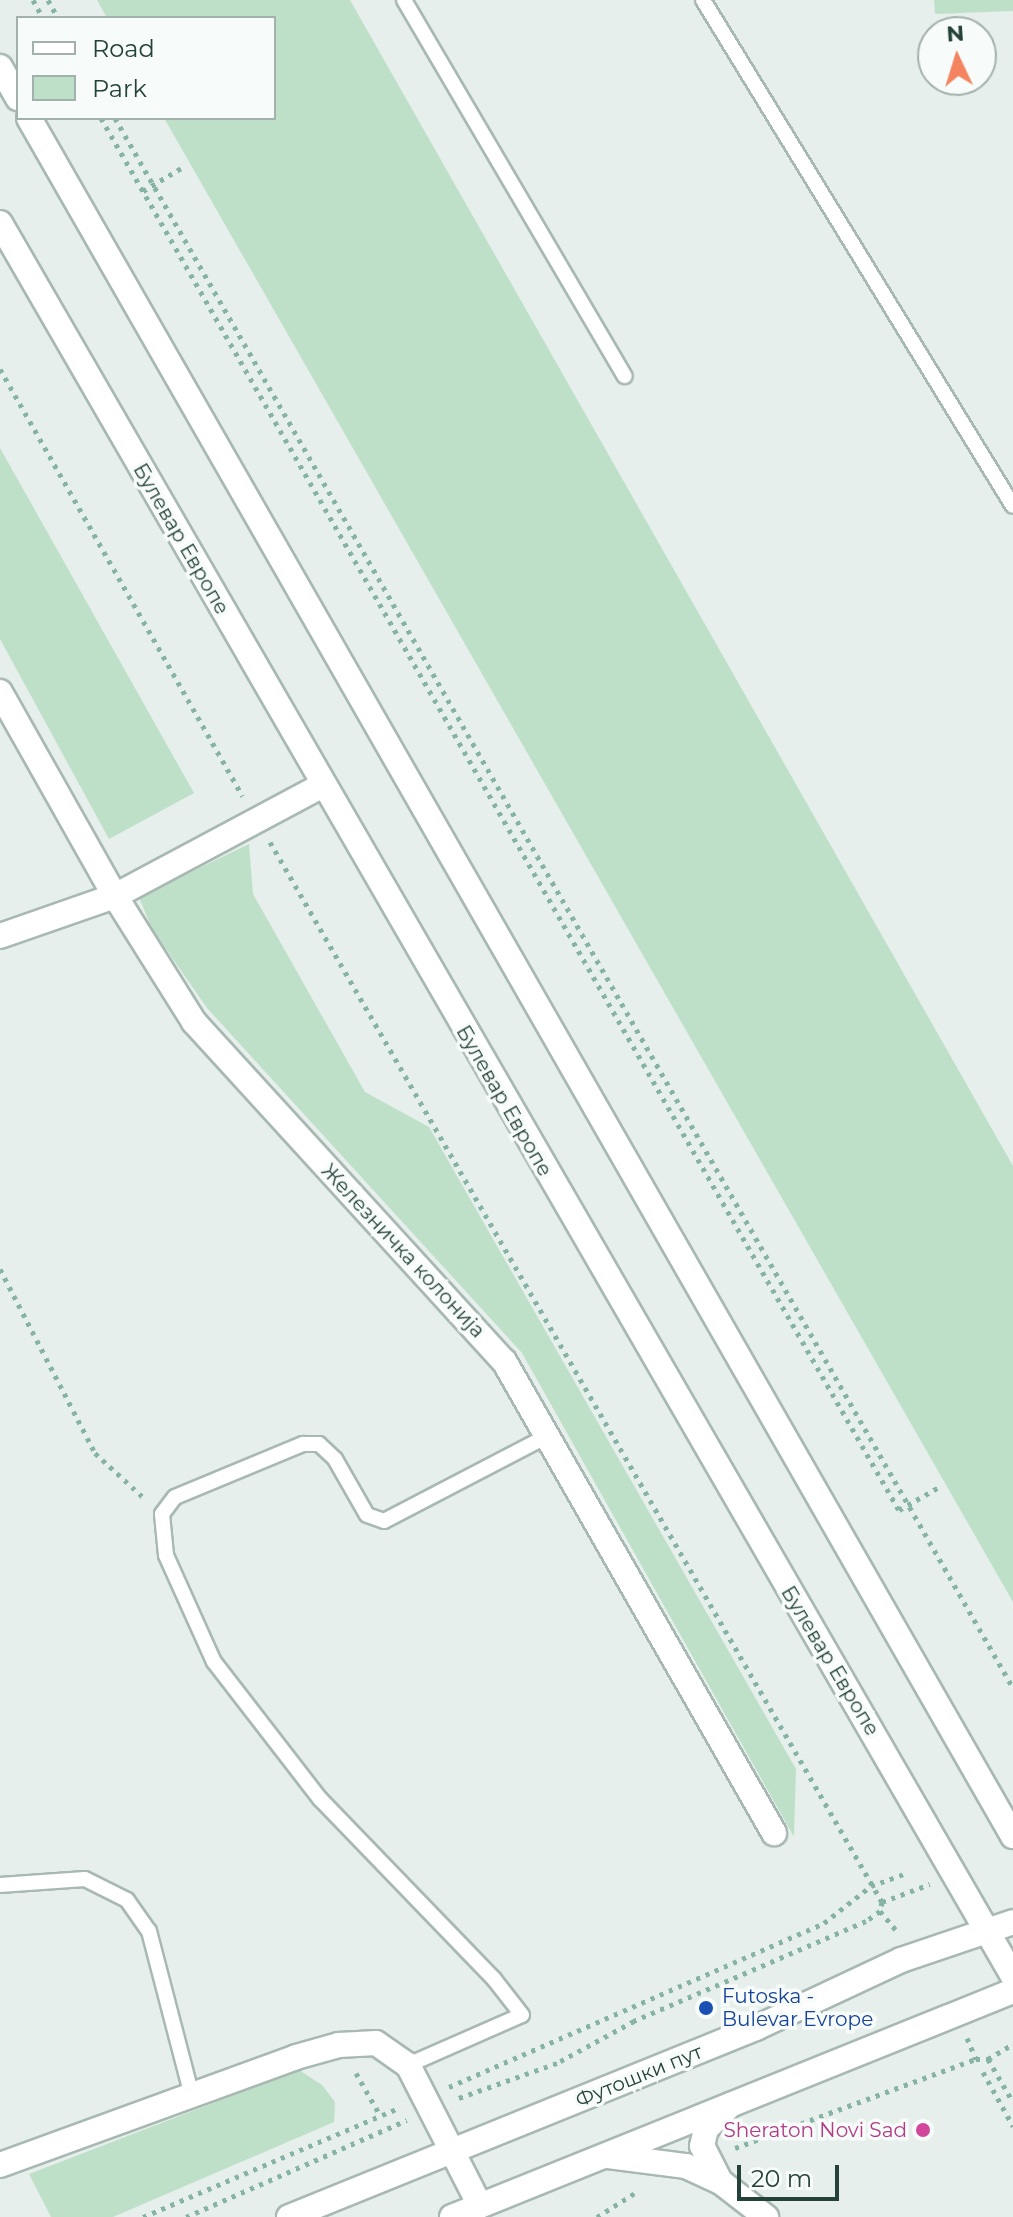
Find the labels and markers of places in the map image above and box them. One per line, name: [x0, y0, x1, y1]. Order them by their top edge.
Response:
place label: Futoska - Bulevar Evrope: [722, 1984, 873, 2031]
marker: Futoska - Bulevar Evrope: [697, 1999, 715, 2017]
place label: Sheraton Novi Sad: [723, 2118, 907, 2142]
marker: Sheraton Novi Sad: [914, 2121, 932, 2139]

